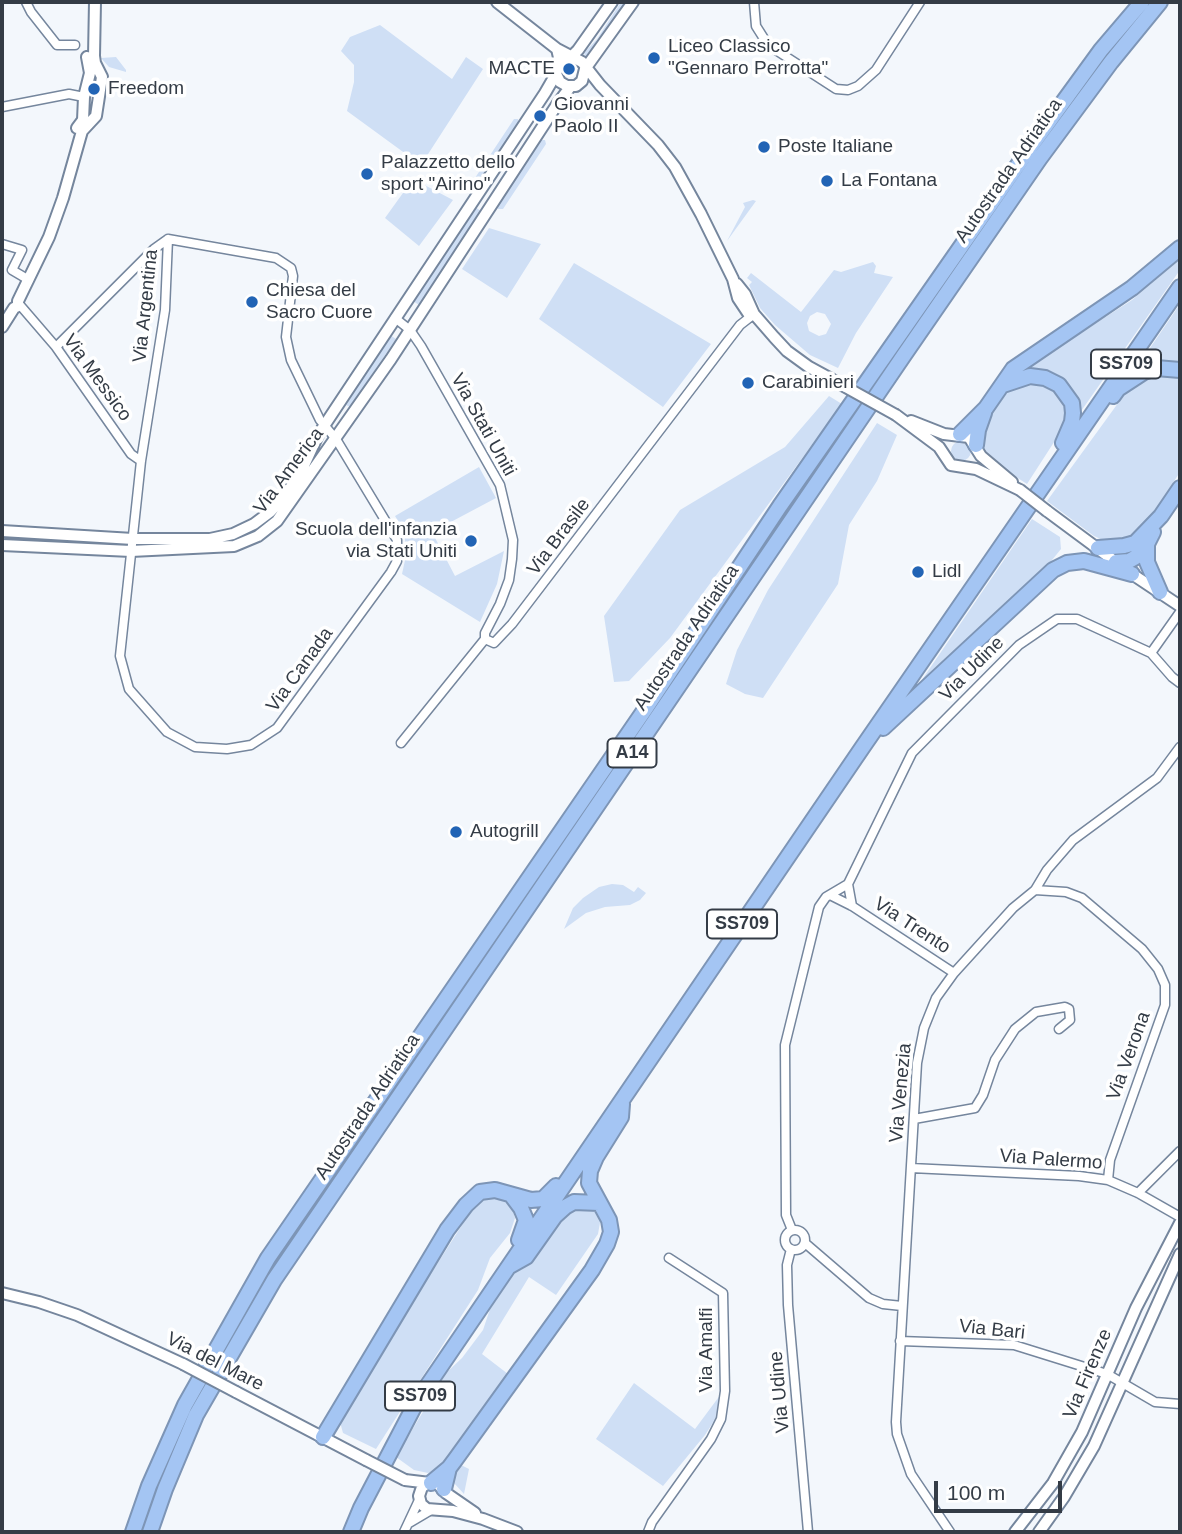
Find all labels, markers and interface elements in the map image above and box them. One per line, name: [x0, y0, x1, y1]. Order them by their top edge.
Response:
place label: Liceo Classico "Gennaro Perrotta": [668, 36, 828, 80]
marker: Liceo Classico "Gennaro Perrotta": [646, 50, 662, 66]
place label: MACTE: [489, 58, 555, 80]
marker: MACTE: [561, 61, 577, 77]
place label: Freedom: [108, 78, 184, 100]
marker: Freedom: [86, 81, 102, 97]
place label: Giovanni Paolo II: [554, 94, 629, 138]
street label: Autostrada Adriatica: [951, 94, 1067, 248]
marker: Giovanni Paolo II: [532, 108, 548, 124]
place label: Poste Italiane: [778, 136, 893, 158]
marker: Poste Italiane: [756, 139, 772, 155]
place label: Palazzetto dello sport "Airino": [381, 152, 515, 196]
marker: Palazzetto dello sport "Airino": [359, 166, 375, 182]
place label: La Fontana: [841, 170, 937, 192]
marker: La Fontana: [819, 173, 835, 189]
street label: Via Argentina: [129, 248, 163, 364]
place label: Chiesa del Sacro Cuore: [266, 280, 373, 324]
marker: Chiesa del Sacro Cuore: [244, 294, 260, 310]
street label: Via Messico: [58, 330, 136, 426]
road number: SS709: [1091, 350, 1161, 378]
street label: Via Stati Uniti: [445, 370, 521, 480]
place label: Carabinieri: [762, 372, 854, 394]
marker: Carabinieri: [740, 375, 756, 391]
street label: Via America: [249, 423, 329, 519]
street label: Via Brasile: [523, 494, 595, 580]
place label: Scuola dell'infanzia via Stati Uniti: [295, 519, 457, 563]
marker: Scuola dell'infanzia via Stati Uniti: [463, 533, 479, 549]
street label: Autostrada Adriatica: [630, 561, 744, 715]
place label: Lidl: [932, 561, 962, 583]
marker: Lidl: [910, 564, 926, 580]
street label: Via Canada: [262, 623, 338, 717]
street label: Via Udine: [935, 632, 1009, 706]
road number: A14: [608, 738, 656, 768]
place label: Autogrill: [470, 821, 539, 843]
marker: Autogrill: [448, 824, 464, 840]
street label: Via Trento: [869, 893, 955, 959]
road number: SS709: [707, 909, 777, 939]
street label: Via Verona: [1102, 1009, 1156, 1103]
street label: Autostrada Adriatica: [311, 1030, 425, 1184]
street label: Via Venezia: [885, 1042, 917, 1144]
street label: Via Palermo: [999, 1145, 1103, 1175]
street label: Via Amalfi: [696, 1307, 718, 1393]
street label: Via Bari: [958, 1315, 1026, 1345]
street label: Via Firenze: [1059, 1325, 1117, 1423]
street label: Via del Mare: [162, 1328, 268, 1396]
street label: Via Udine: [765, 1350, 795, 1434]
road number: SS709: [385, 1381, 455, 1410]
scale bar: [937, 1468, 1065, 1512]
text: 100 m: [947, 1481, 1005, 1504]

